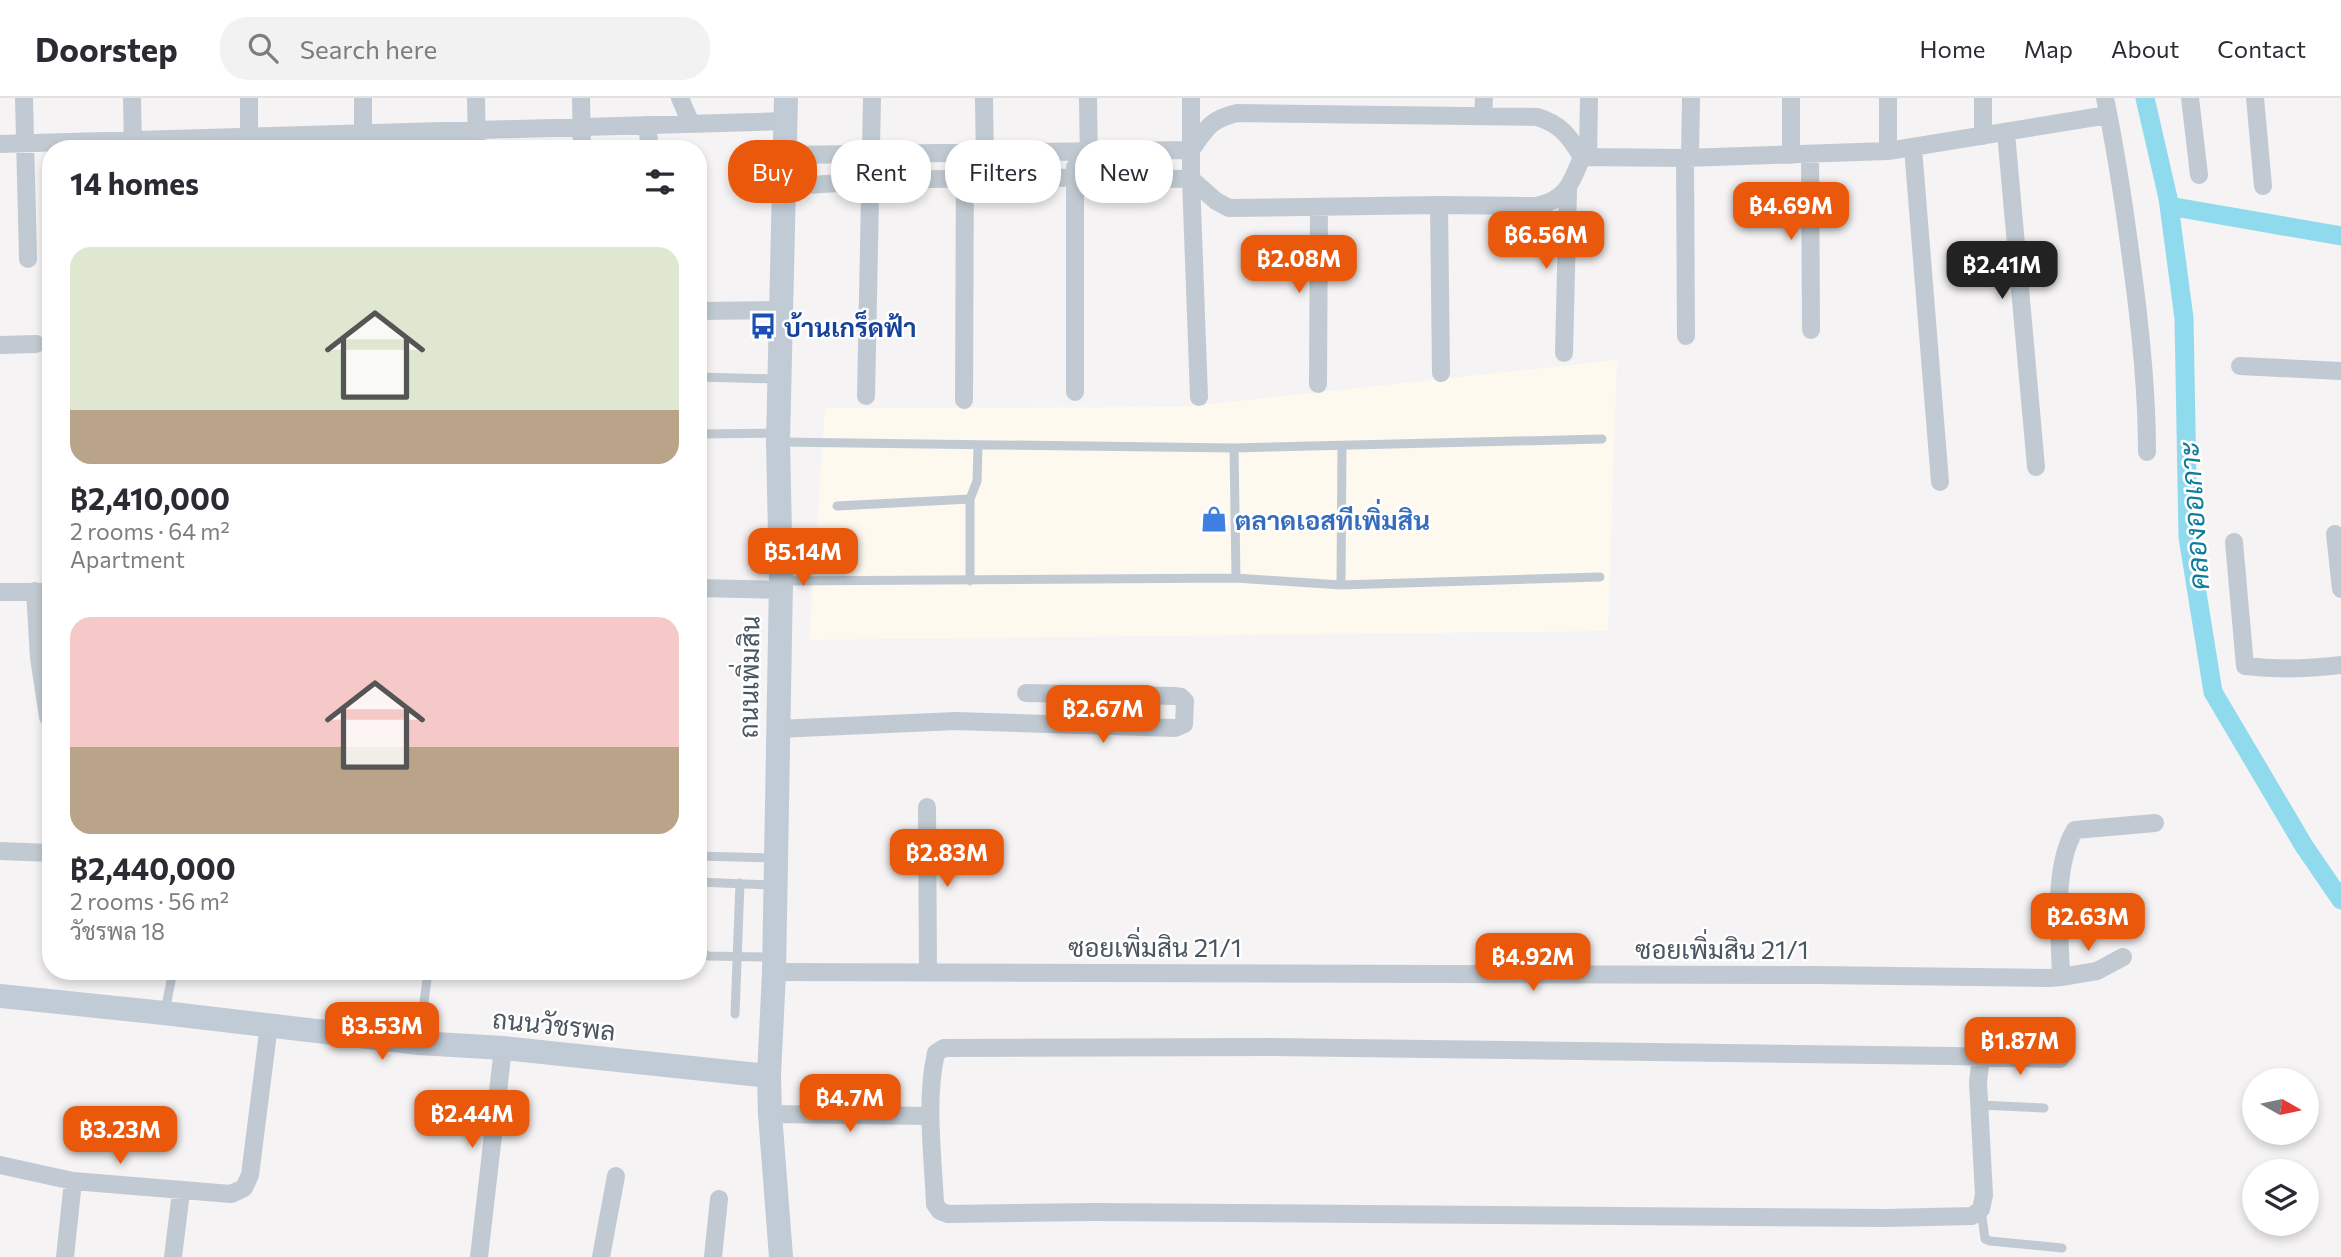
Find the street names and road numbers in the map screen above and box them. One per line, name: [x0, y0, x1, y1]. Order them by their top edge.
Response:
street label: ถนนเพิ่มสิน: [728, 615, 765, 739]
street label: ซอยเพิ่มสิน 21/1: [1068, 927, 1242, 962]
street label: ซอยเพิ่มสิน 21/1: [1635, 929, 1809, 964]
street label: ถนนวัชรพล: [491, 1002, 617, 1046]

